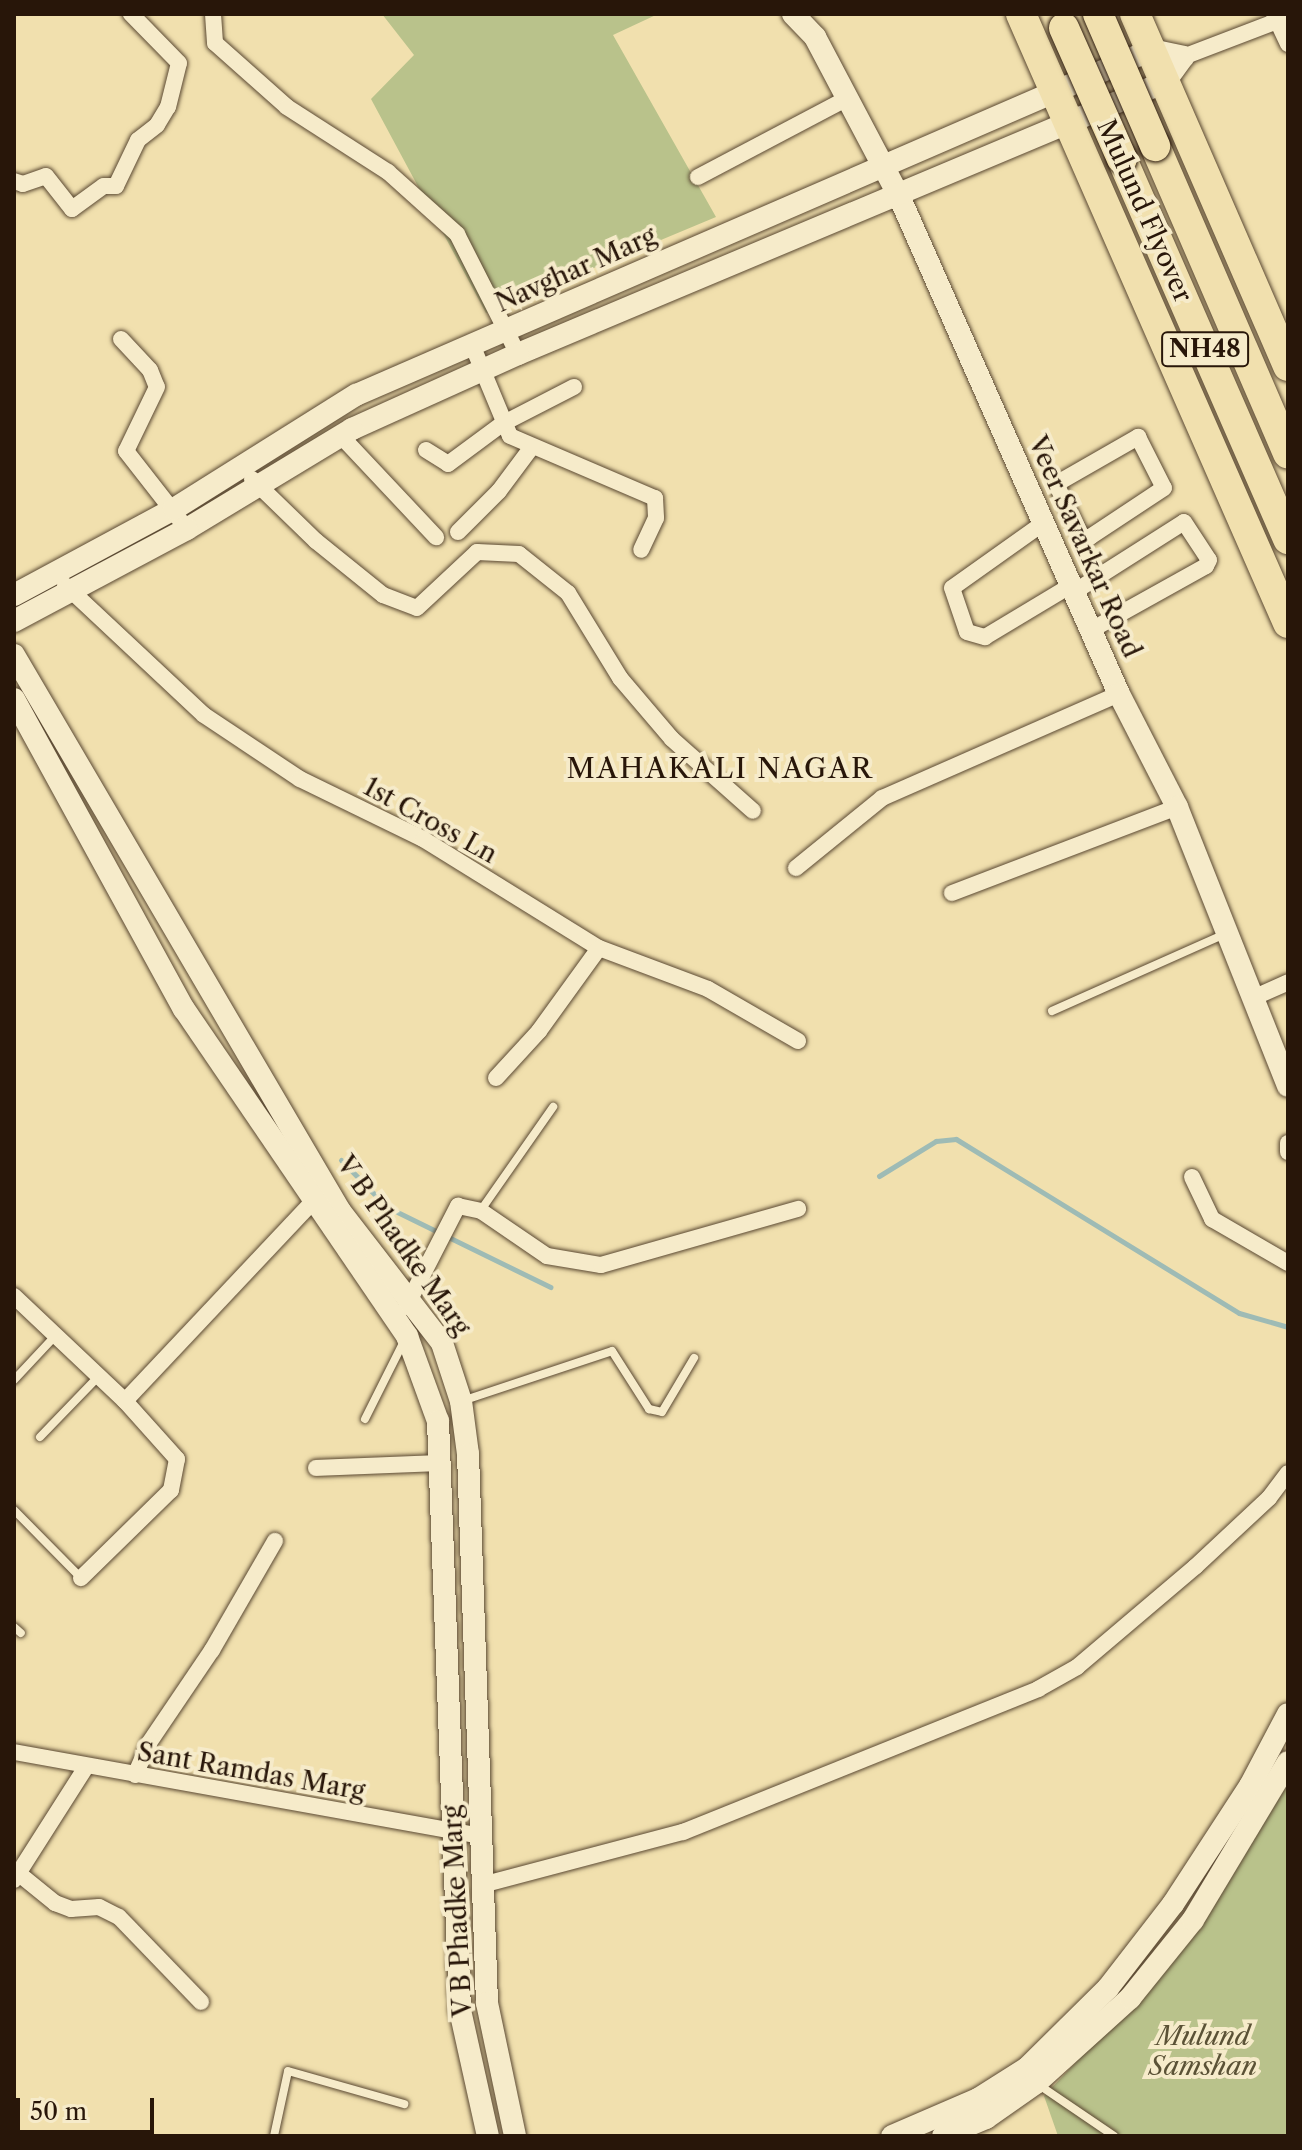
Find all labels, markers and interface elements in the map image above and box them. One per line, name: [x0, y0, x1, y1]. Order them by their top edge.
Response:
street label: Mulund Flyover: [1090, 115, 1198, 307]
street label: Navghar Marg: [491, 221, 661, 319]
road number: NH48: [1161, 329, 1249, 369]
street label: Veer Savarkar Road: [1021, 431, 1147, 663]
district label: MAHAKALI NAGAR: [567, 751, 873, 785]
street label: 1st Cross Ln: [358, 772, 502, 870]
street label: V B Phadke Marg: [329, 1150, 477, 1342]
street label: Sant Ramdas Marg: [135, 1737, 367, 1807]
street label: V B Phadke Marg: [437, 1804, 479, 2018]
park label: Mulund Samshan: [1149, 2021, 1257, 2082]
scale bar: [20, 2082, 158, 2132]
text: 50 m: [30, 2097, 87, 2126]

